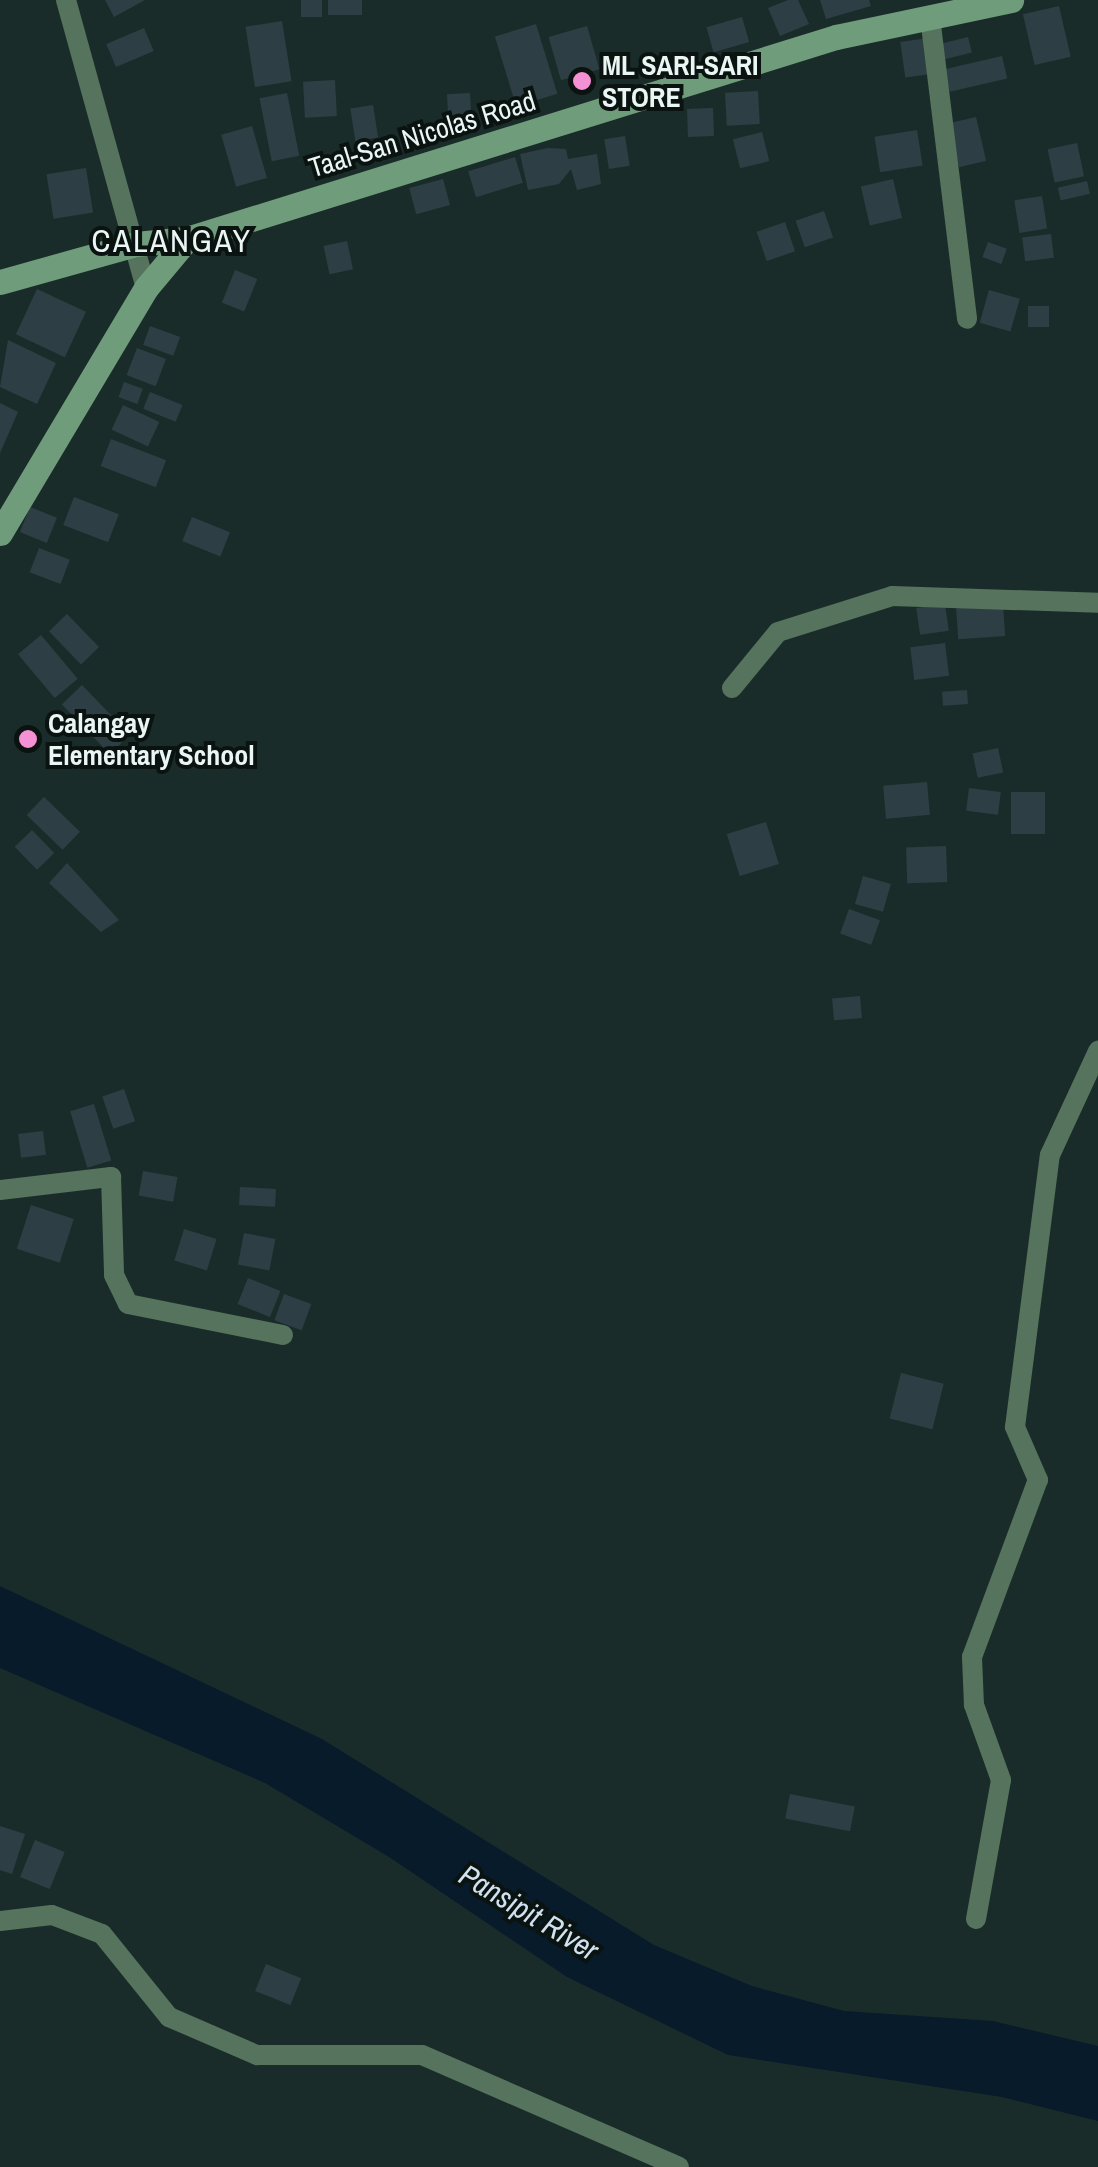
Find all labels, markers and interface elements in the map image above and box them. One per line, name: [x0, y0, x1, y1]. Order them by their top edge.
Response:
place label: ML SARI-SARI STORE: [602, 48, 759, 114]
marker: ML SARI-SARI STORE: [571, 70, 593, 92]
street label: Taal-San Nicolas Road: [305, 84, 539, 184]
district label: CALANGAY: [92, 222, 252, 260]
place label: Calangay Elementary School: [48, 706, 255, 772]
marker: Calangay Elementary School: [17, 728, 39, 750]
water label: Pansipit River: [453, 1856, 605, 1968]

